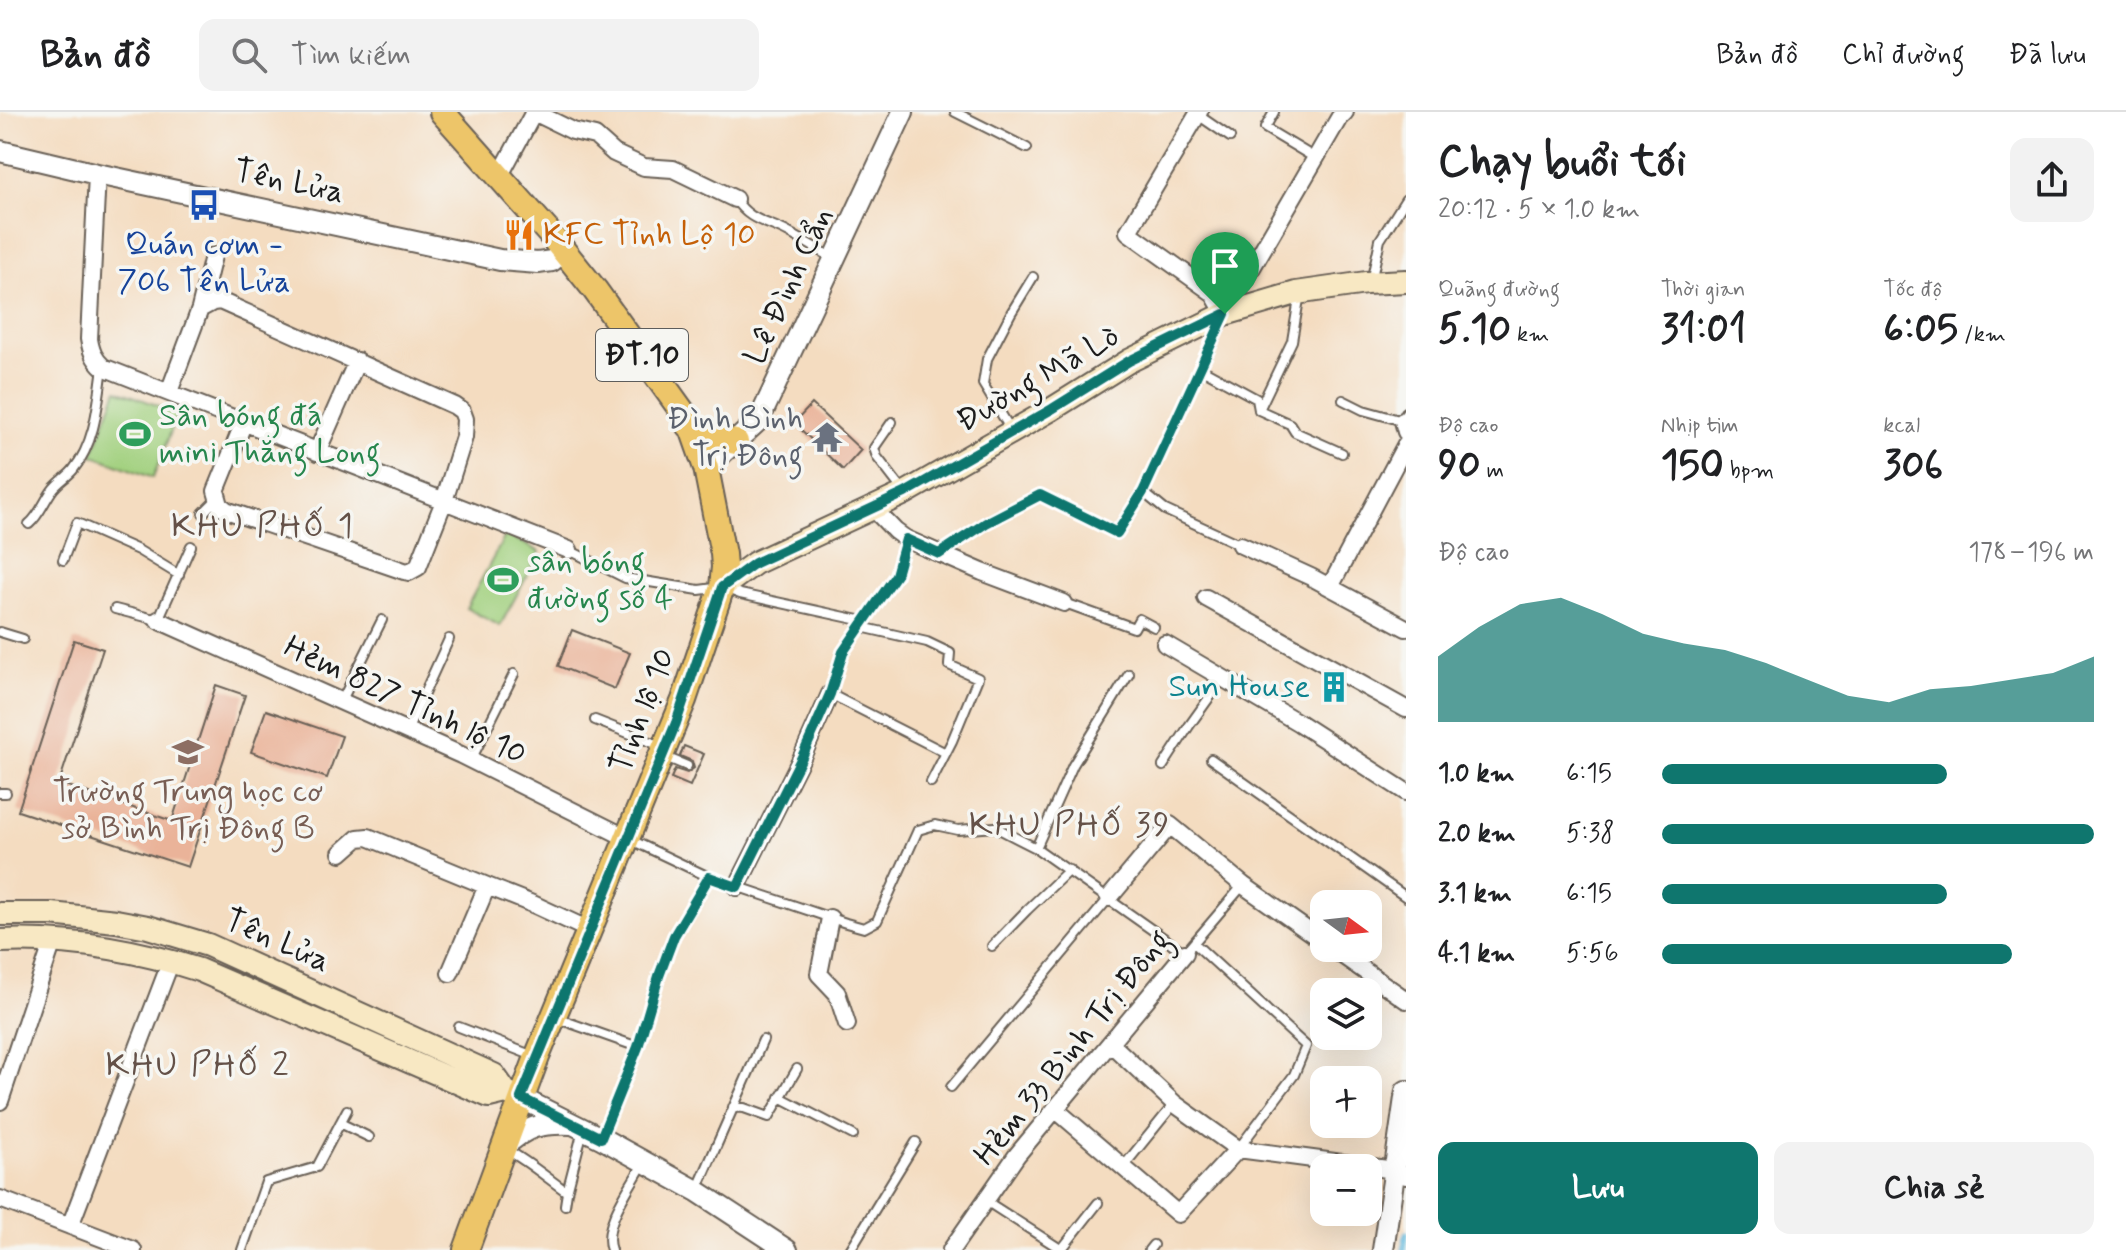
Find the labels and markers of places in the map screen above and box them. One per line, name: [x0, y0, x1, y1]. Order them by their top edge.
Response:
bus stop icon: Quán cơm - 706 Tên Lửa: [187, 188, 221, 222]
place label: KFC Tỉnh Lộ 10: [543, 214, 756, 256]
restaurant icon: KFC Tỉnh Lộ 10: [502, 218, 536, 252]
place label: Quán cơm - 706 Tên Lửa: [117, 224, 291, 303]
pin: [1191, 232, 1259, 314]
place label: Sân bóng đá mini Thăng Long: [159, 395, 380, 477]
place label: Đình Bình Trị Đông: [667, 398, 803, 480]
sports icon: Sân bóng đá mini Thăng Long: [118, 417, 152, 451]
temple icon: Đình Bình Trị Đông: [810, 420, 844, 454]
place label: sân bóng đường số 4: [527, 541, 673, 623]
sports icon: sân bóng đường số 4: [486, 563, 520, 597]
place label: Sun House: [1169, 666, 1310, 708]
building icon: Sun House: [1317, 670, 1351, 704]
school or university icon: Trường Trung học cơ sở Bình Trị Đông B: [171, 735, 205, 769]
place label: Trường Trung học cơ sở Bình Trị Đông B: [52, 771, 324, 853]

